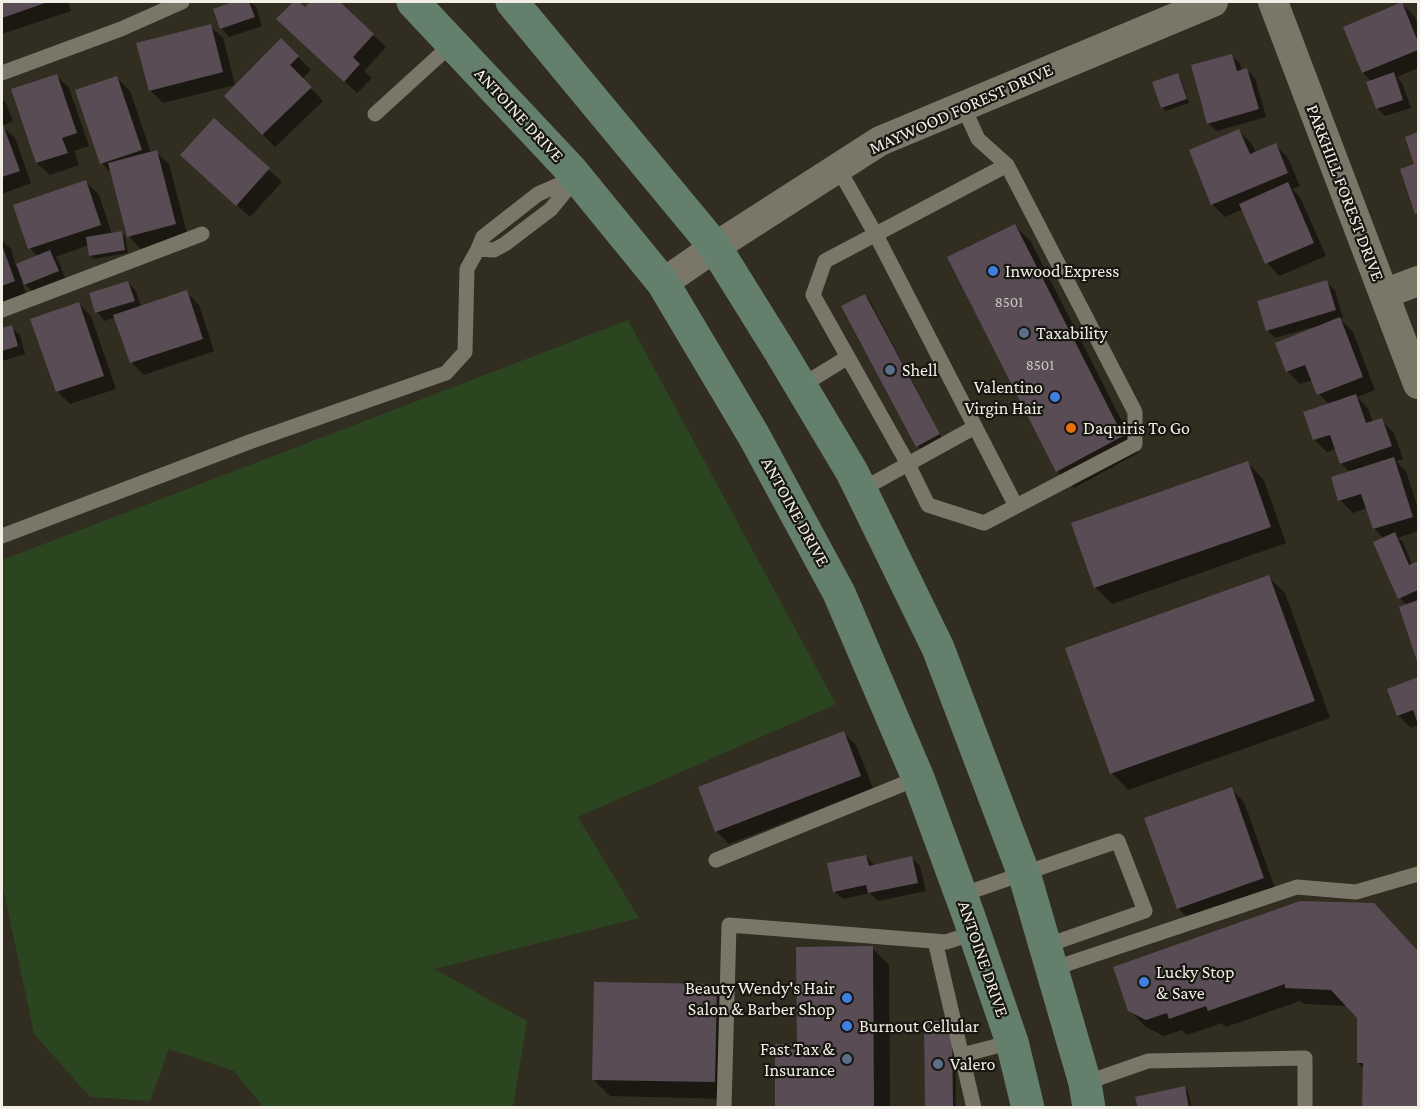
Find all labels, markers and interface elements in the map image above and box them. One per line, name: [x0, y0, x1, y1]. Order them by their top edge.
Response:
street label: MAYWOOD FOREST DRIVE: [866, 59, 1056, 159]
street label: ANTOINE DRIVE: [470, 63, 568, 167]
street label: PARKHILL FOREST DRIVE: [1301, 102, 1389, 284]
place label: Inwood Express: [1005, 260, 1119, 282]
marker: Inwood Express: [986, 264, 1000, 278]
house number: 8501: [995, 293, 1023, 311]
place label: Taxability: [1036, 322, 1108, 344]
marker: Taxability: [1017, 326, 1031, 340]
house number: 8501: [1026, 356, 1054, 374]
place label: Shell: [902, 359, 937, 381]
marker: Shell: [883, 363, 897, 377]
place label: Valentino Virgin Hair: [965, 376, 1043, 418]
marker: Valentino Virgin Hair: [1048, 390, 1062, 404]
place label: Daquiris To Go: [1083, 417, 1190, 439]
marker: Daquiris To Go: [1064, 421, 1078, 435]
street label: ANTOINE DRIVE: [756, 454, 834, 570]
street label: ANTOINE DRIVE: [953, 898, 1013, 1020]
place label: Lucky Stop & Save: [1156, 961, 1234, 1004]
marker: Lucky Stop & Save: [1137, 975, 1151, 989]
place label: Beauty Wendy's Hair Salon & Barber Shop: [685, 977, 835, 1020]
marker: Beauty Wendy's Hair Salon & Barber Shop: [840, 991, 854, 1005]
place label: Burnout Cellular: [859, 1015, 979, 1037]
marker: Burnout Cellular: [840, 1019, 854, 1033]
place label: Fast Tax & Insurance: [760, 1038, 835, 1080]
marker: Fast Tax & Insurance: [840, 1052, 854, 1066]
place label: Valero: [950, 1053, 995, 1075]
marker: Valero: [931, 1057, 945, 1071]

